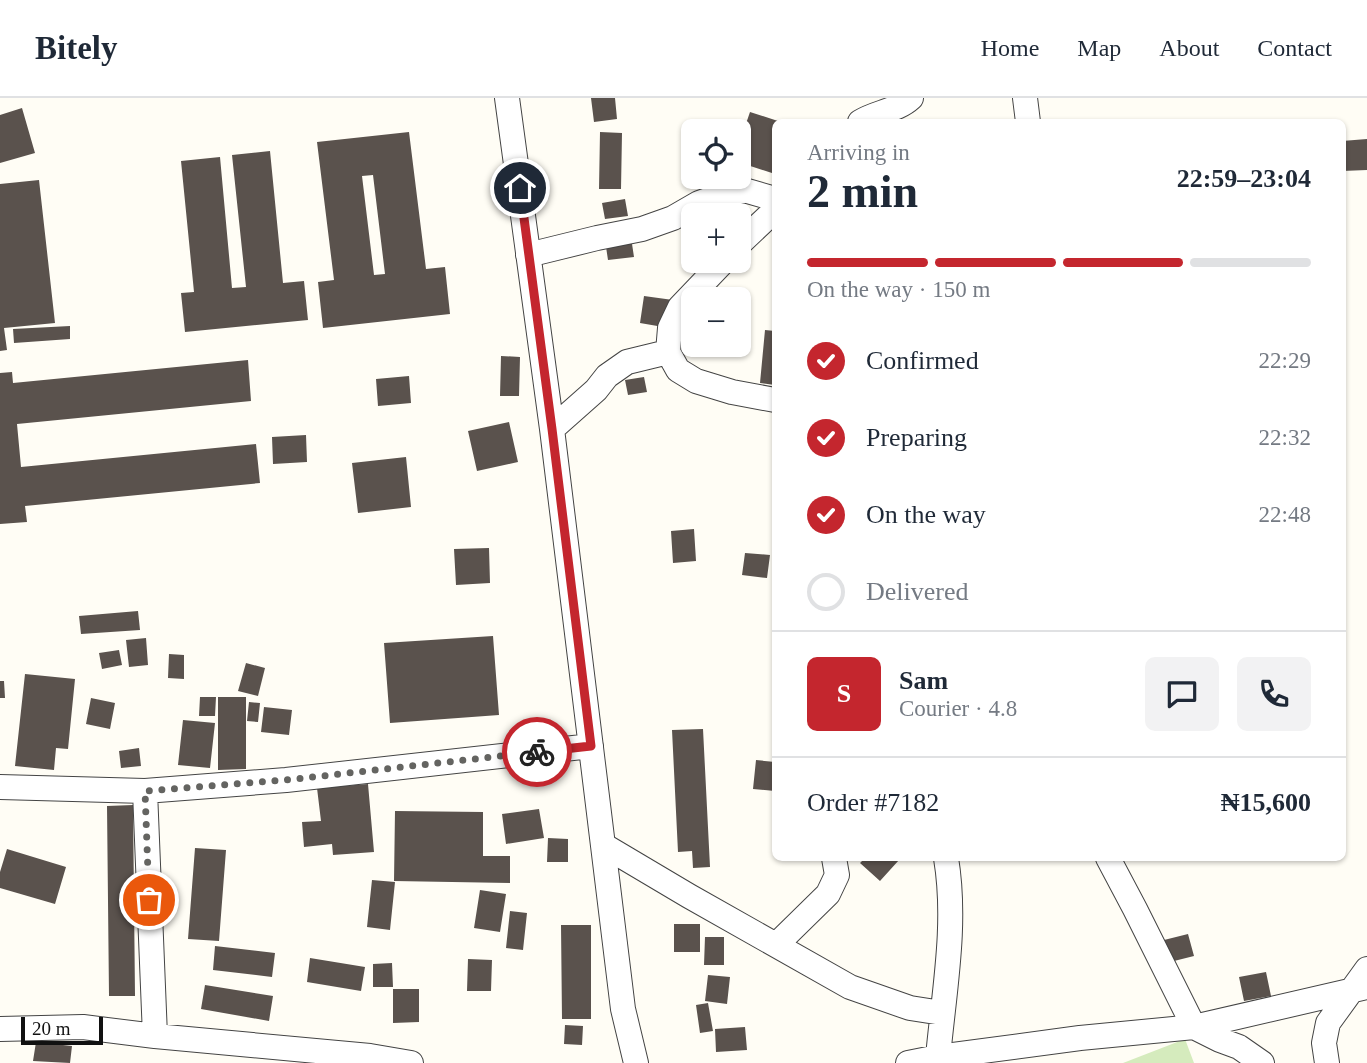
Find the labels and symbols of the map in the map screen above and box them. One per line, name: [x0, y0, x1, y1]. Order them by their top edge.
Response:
pin: [490, 158, 550, 218]
courier: [502, 717, 572, 787]
pin: [119, 870, 179, 930]
scale bar: [21, 1014, 103, 1046]

